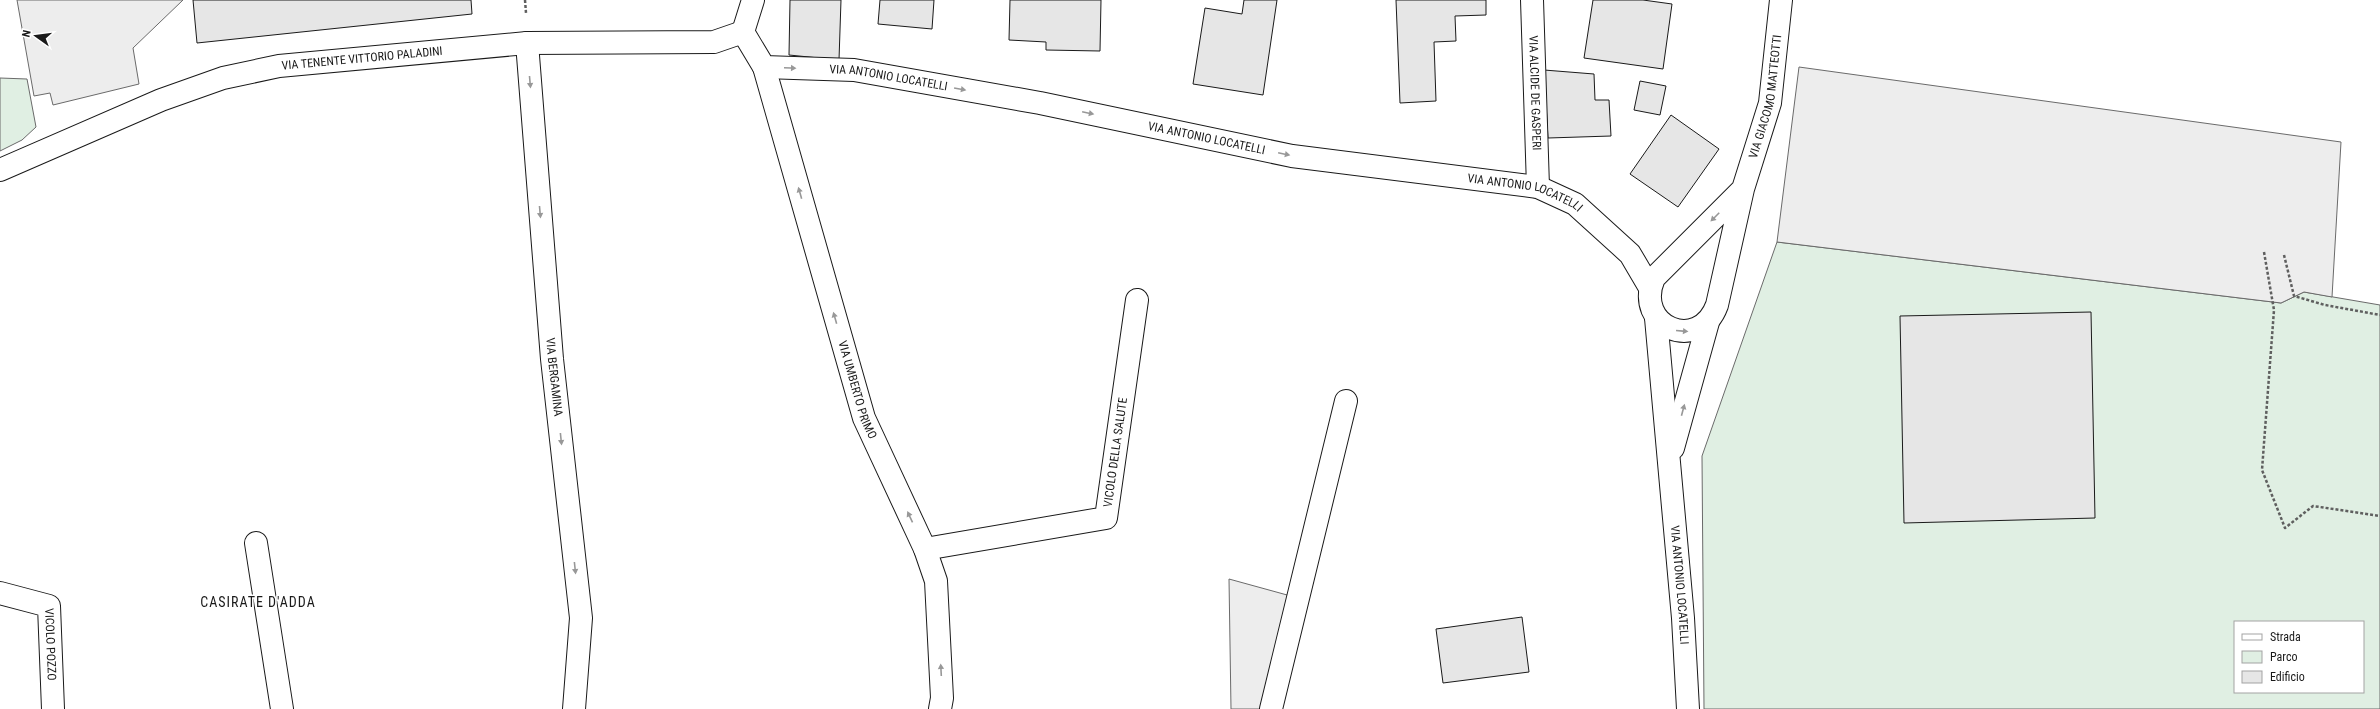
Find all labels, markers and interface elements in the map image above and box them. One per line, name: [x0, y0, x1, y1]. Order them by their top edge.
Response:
north arrow: [16, 16, 56, 56]
text: N: [20, 29, 34, 39]
street label: VIA GIACOMO MATTEOTTI: [1746, 34, 1784, 160]
street label: VIA ALCIDE DE GASPERI: [1526, 35, 1544, 151]
street label: VIA TENENTE VITTORIO PALADINI: [281, 44, 443, 73]
street label: VIA ANTONIO LOCATELLI: [829, 62, 949, 93]
one-way arrow: [784, 65, 797, 71]
one-way arrow: [527, 76, 533, 88]
one-way arrow: [954, 86, 966, 92]
one-way arrow: [1082, 111, 1094, 117]
street label: VIA ANTONIO LOCATELLI: [1147, 119, 1267, 157]
one-way arrow: [1278, 152, 1290, 158]
street label: VIA ANTONIO LOCATELLI: [1467, 171, 1586, 214]
one-way arrow: [797, 186, 803, 198]
one-way arrow: [537, 206, 544, 218]
one-way arrow: [1710, 212, 1720, 222]
one-way arrow: [832, 312, 838, 324]
one-way arrow: [1676, 327, 1688, 334]
street label: VIA BERGAMINA: [543, 337, 565, 417]
street label: VIA UMBERTO PRIMO: [835, 339, 880, 441]
street label: VICOLO DELLA SALUTE: [1101, 397, 1130, 508]
one-way arrow: [1681, 403, 1687, 416]
one-way arrow: [558, 433, 564, 445]
one-way arrow: [907, 512, 913, 523]
street label: VIA ANTONIO LOCATELLI: [1668, 525, 1691, 645]
one-way arrow: [572, 562, 579, 574]
district label: CASIRATE D'ADDA: [200, 594, 316, 610]
street label: VICOLO POZZO: [42, 608, 59, 681]
legend: [2234, 621, 2364, 693]
text: Strada: [2270, 630, 2301, 644]
text: Parco: [2270, 650, 2297, 664]
one-way arrow: [937, 664, 944, 676]
text: Edificio: [2270, 670, 2305, 684]

